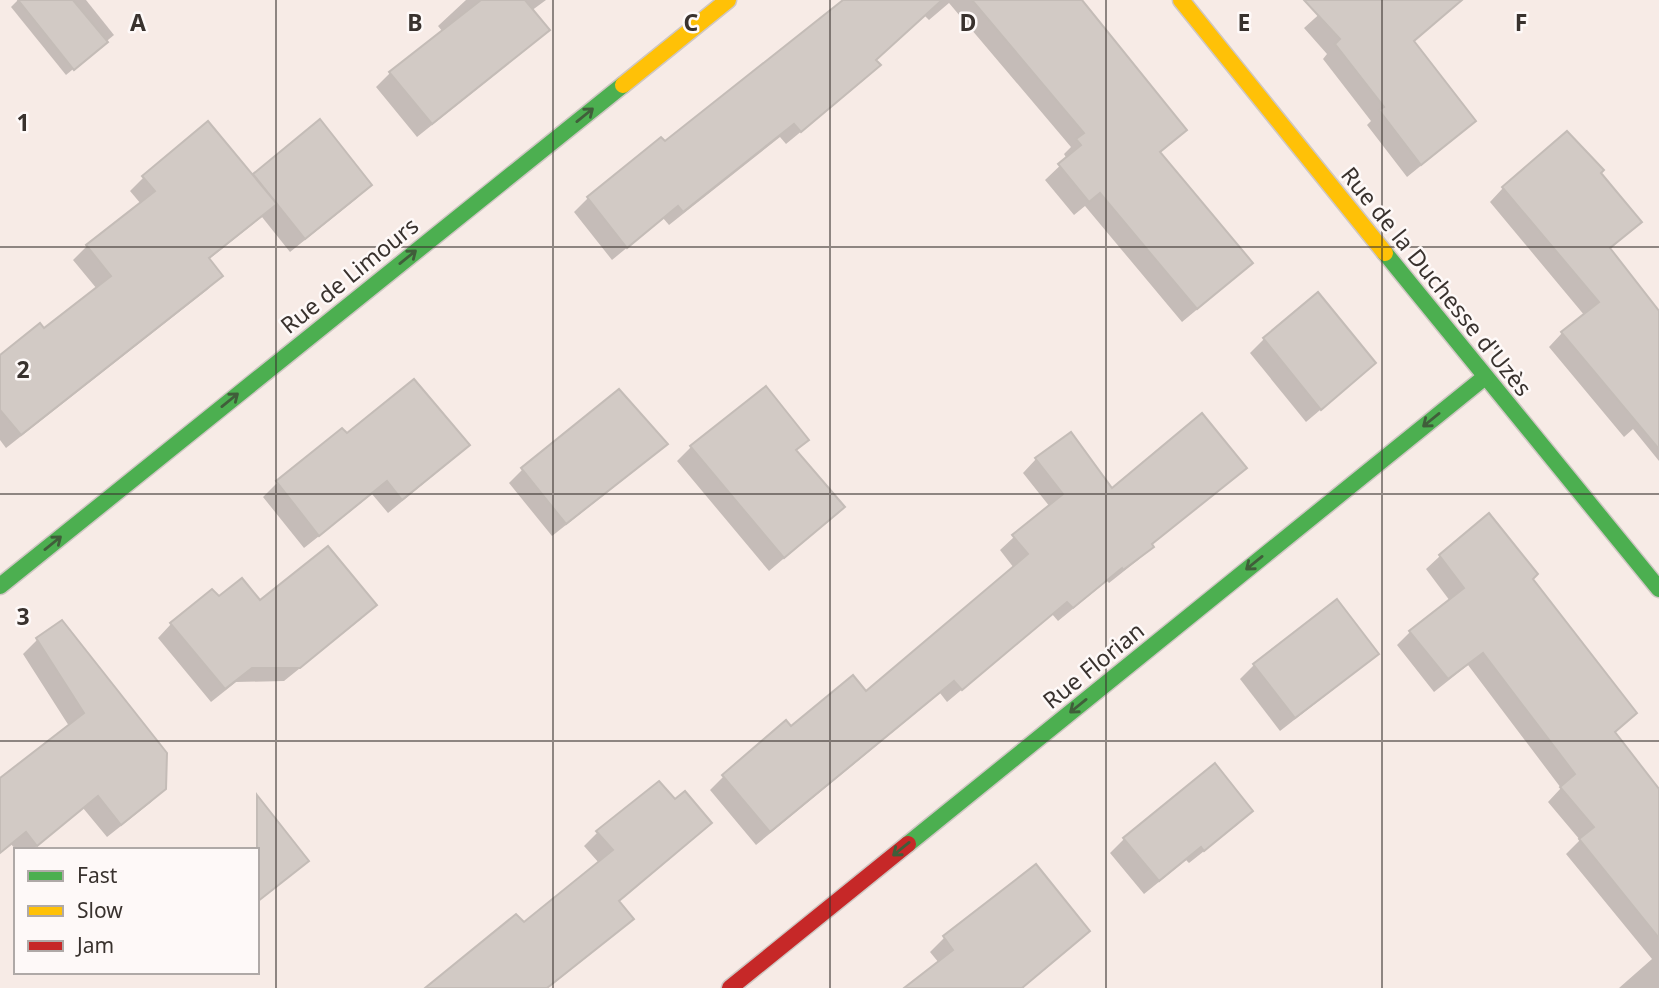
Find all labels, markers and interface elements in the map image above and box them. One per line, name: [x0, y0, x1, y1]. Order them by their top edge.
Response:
text: A: [130, 6, 146, 38]
text: B: [407, 6, 423, 38]
text: C: [684, 6, 699, 38]
text: D: [960, 6, 976, 38]
text: E: [1238, 6, 1250, 38]
text: F: [1515, 6, 1527, 38]
text: 1: [16, 106, 30, 138]
one-way arrow: [575, 107, 593, 123]
street label: Rue de la Duchesse d'Uzès: [1334, 160, 1540, 402]
street label: Rue de Limours: [273, 209, 425, 341]
one-way arrow: [398, 250, 416, 265]
text: 2: [16, 353, 30, 385]
one-way arrow: [221, 392, 239, 408]
one-way arrow: [1423, 412, 1441, 428]
one-way arrow: [44, 535, 62, 550]
one-way arrow: [1246, 555, 1264, 571]
text: 3: [16, 600, 30, 632]
street label: Rue Florian: [1036, 614, 1150, 716]
one-way arrow: [1069, 699, 1087, 714]
one-way arrow: [892, 842, 910, 857]
legend: [14, 848, 259, 974]
text: Fast: [77, 861, 118, 889]
text: Slow: [77, 896, 123, 924]
text: Jam: [75, 931, 114, 959]

